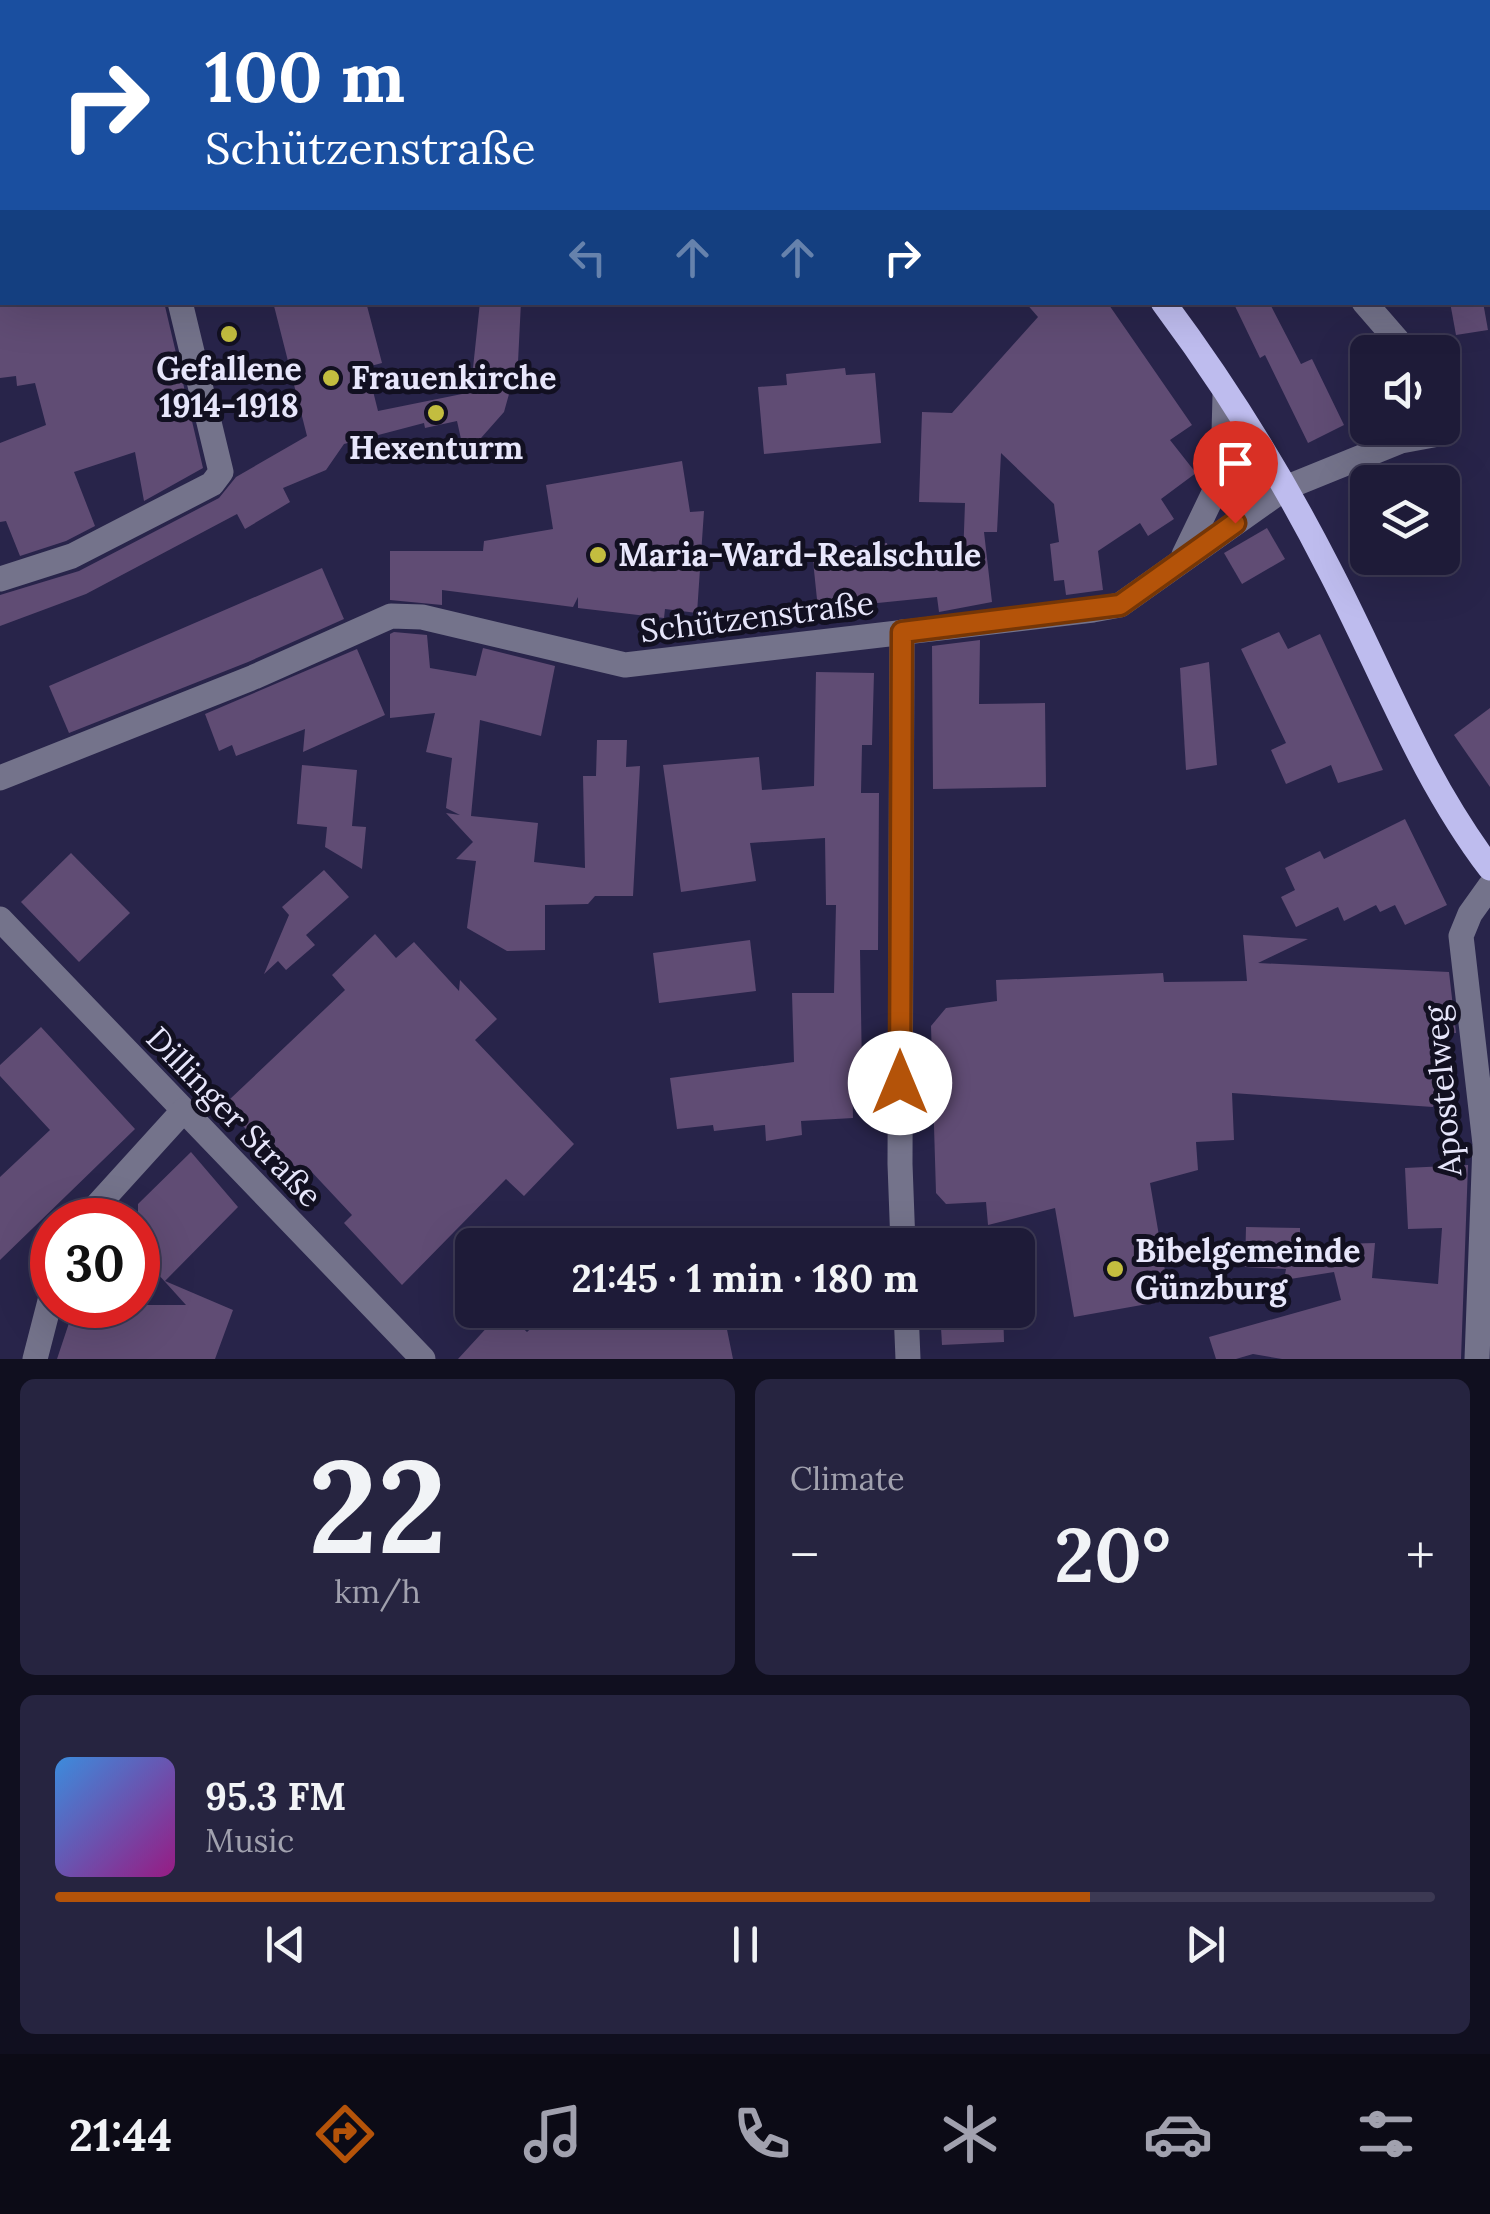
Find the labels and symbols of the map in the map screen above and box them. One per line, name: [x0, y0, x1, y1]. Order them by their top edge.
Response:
marker: Gefallene 1914-1918: [218, 323, 240, 345]
place label: Gefallene 1914-1918: [156, 348, 302, 426]
place label: Frauenkirche: [351, 357, 556, 398]
marker: Frauenkirche: [320, 367, 342, 389]
marker: Hexenturm: [425, 402, 447, 424]
pin: [1193, 421, 1278, 524]
place label: Hexenturm: [349, 427, 523, 468]
place label: Maria-Ward-Realschule: [618, 534, 981, 575]
marker: Maria-Ward-Realschule: [587, 544, 609, 566]
street label: Schützenstraße: [638, 582, 876, 651]
street label: Apostelweg: [1415, 1003, 1470, 1179]
street label: Dillinger Straße: [138, 1018, 331, 1216]
position arrow: [848, 1031, 952, 1135]
speed limit sign: 30: [30, 1198, 160, 1328]
place label: Bibelgemeinde Günzburg: [1135, 1230, 1360, 1308]
marker: Bibelgemeinde Günzburg: [1104, 1258, 1126, 1280]

